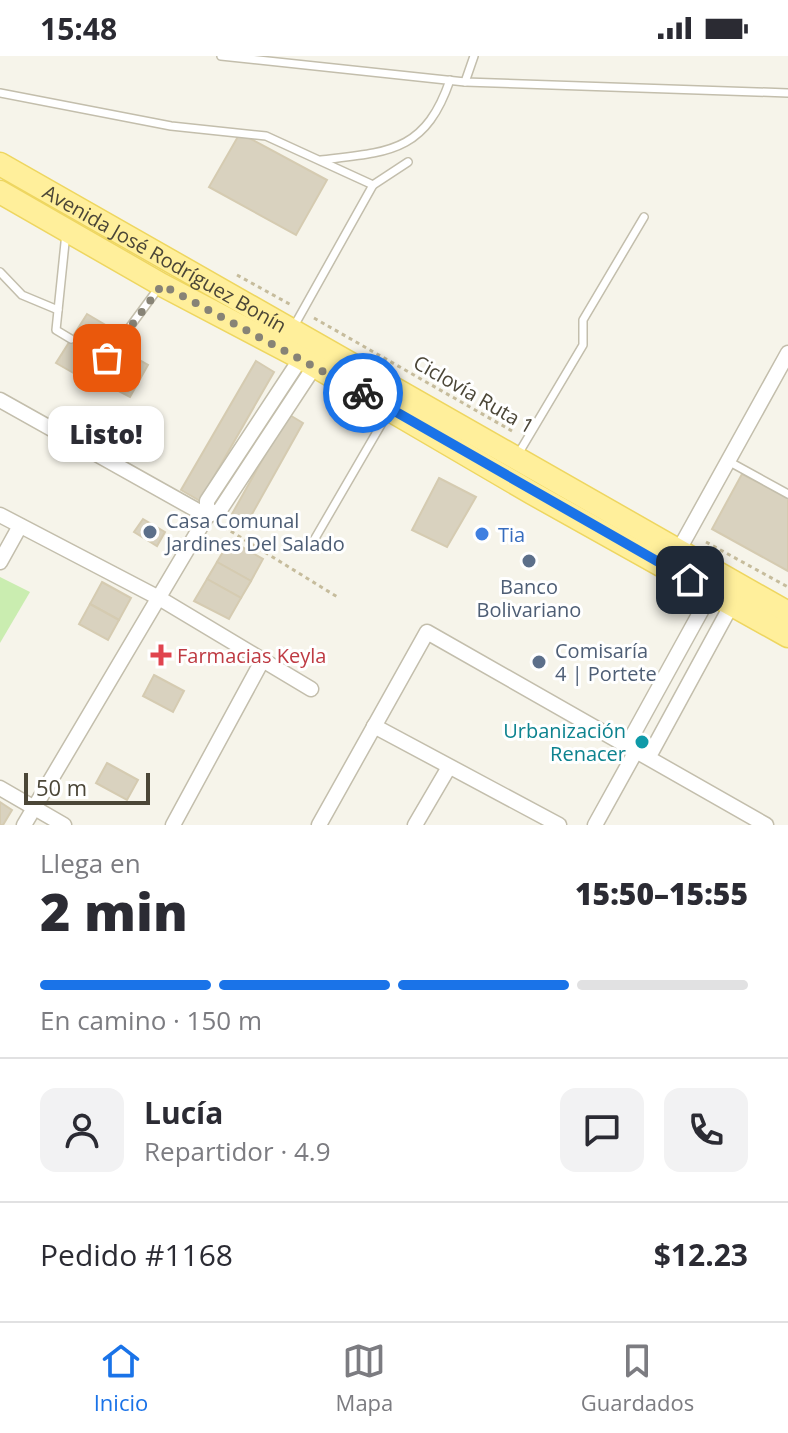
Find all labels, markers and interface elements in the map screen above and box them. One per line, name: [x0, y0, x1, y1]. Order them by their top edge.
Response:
text: 15:48: [40, 8, 117, 49]
street label: Avenida José Rodríguez Bonín: [38, 178, 292, 338]
pin: [73, 324, 141, 392]
icon: bag: [85, 336, 129, 380]
street label: Ciclovía Ruta 1: [409, 349, 539, 439]
courier: [323, 353, 403, 433]
icon: bike: [341, 371, 385, 415]
callout: Listo!: [49, 406, 165, 462]
text: Listo!: [69, 416, 143, 452]
place label: Casa Comunal Jardines Del Salado: [164, 507, 345, 557]
place label: Tia: [498, 521, 525, 548]
marker: Casa Comunal Jardines Del Salado: [141, 523, 159, 541]
marker: Tia: [473, 525, 491, 543]
pin: [656, 546, 724, 614]
marker: Banco Bolivariano: [520, 552, 538, 570]
icon: home: [668, 558, 712, 602]
place label: Banco Bolivariano: [477, 573, 581, 623]
place label: Comisaría 4 | Portete: [555, 637, 657, 687]
place label: Farmacias Keyla: [177, 642, 326, 669]
marker: Farmacias Keyla: [152, 646, 170, 664]
marker: Comisaría 4 | Portete: [530, 653, 548, 671]
place label: Urbanización Renacer: [503, 717, 626, 767]
marker: Urbanización Renacer: [633, 733, 651, 751]
scale bar: [24, 769, 150, 805]
text: 50 m: [36, 772, 87, 802]
text: Llega en: [40, 845, 141, 881]
text: 15:50–15:55: [575, 873, 748, 914]
text: 2 min: [40, 875, 188, 946]
text: En camino · 150 m: [40, 1002, 262, 1038]
button: person: [40, 1088, 124, 1172]
button: chat: [560, 1088, 644, 1172]
button: phone: [664, 1088, 748, 1172]
text: Lucía: [144, 1092, 223, 1133]
text: Repartidor · 4.9: [144, 1133, 331, 1169]
text: Pedido #1168: [40, 1234, 233, 1275]
text: $12.23: [654, 1234, 748, 1275]
tab: Inicio: [94, 1339, 148, 1417]
tab: Mapa: [336, 1339, 393, 1417]
tab: Guardados: [581, 1339, 694, 1417]

